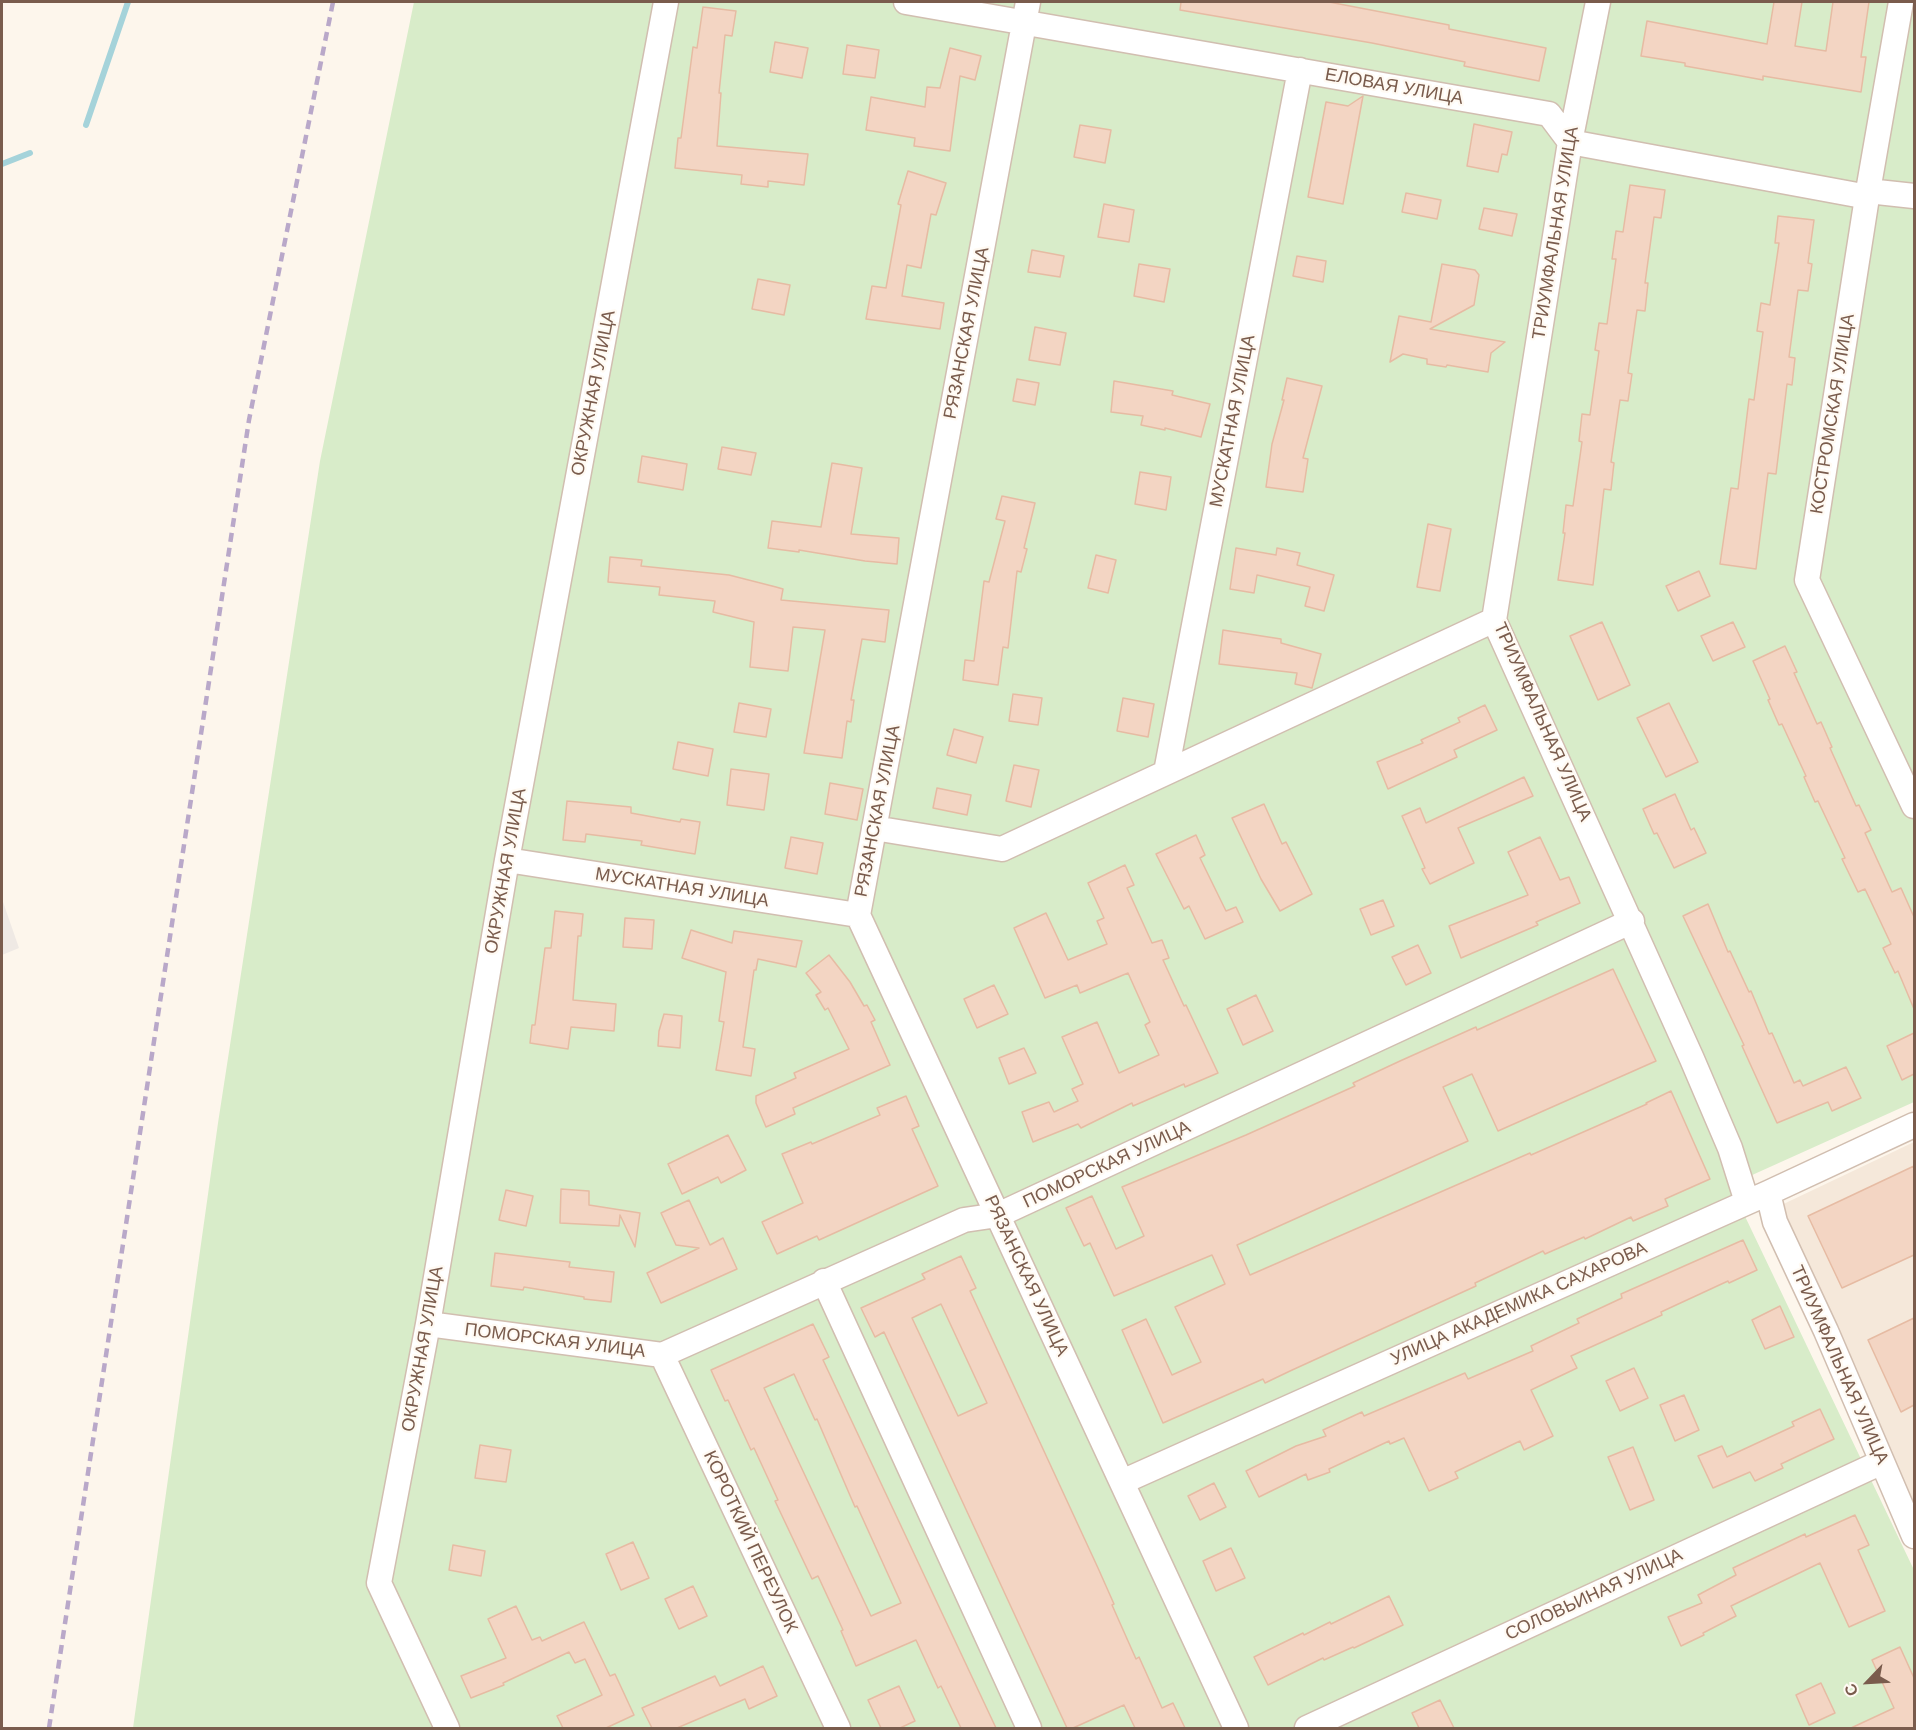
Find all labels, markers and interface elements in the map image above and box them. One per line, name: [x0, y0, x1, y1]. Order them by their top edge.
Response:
street label: ЕЛОВАЯ УЛИЦА: [1323, 64, 1465, 110]
street label: ТРИУМФАЛЬНАЯ УЛИЦА: [1528, 125, 1584, 341]
street label: РЯЗАНСКАЯ УЛИЦА: [940, 245, 994, 421]
street label: ОКРУЖНАЯ УЛИЦА: [567, 308, 621, 478]
street label: КОСТРОМСКАЯ УЛИЦА: [1806, 312, 1860, 516]
street label: МУСКАТНАЯ УЛИЦА: [1206, 333, 1260, 509]
street label: ТРИУМФАЛЬНАЯ УЛИЦА: [1488, 619, 1596, 825]
street label: РЯЗАНСКАЯ УЛИЦА: [851, 723, 905, 899]
street label: ОКРУЖНАЯ УЛИЦА: [481, 786, 531, 956]
street label: МУСКАТНАЯ УЛИЦА: [594, 864, 770, 912]
street label: ПОМОРСКАЯ УЛИЦА: [1020, 1117, 1194, 1213]
street label: РЯЗАНСКАЯ УЛИЦА: [979, 1192, 1073, 1360]
street label: УЛИЦА АКАДЕМИКА САХАРОВА: [1388, 1238, 1650, 1370]
street label: ТРИУМФАЛЬНАЯ УЛИЦА: [1785, 1262, 1893, 1468]
street label: ОКРУЖНАЯ УЛИЦА: [398, 1264, 448, 1434]
street label: ПОМОРСКАЯ УЛИЦА: [463, 1319, 647, 1363]
street label: КОРОТКИЙ ПЕРЕУЛОК: [698, 1448, 802, 1636]
street label: СОЛОВЬИНАЯ УЛИЦА: [1502, 1544, 1686, 1646]
north arrow: [1838, 1652, 1898, 1712]
text: С: [1841, 1681, 1861, 1699]

